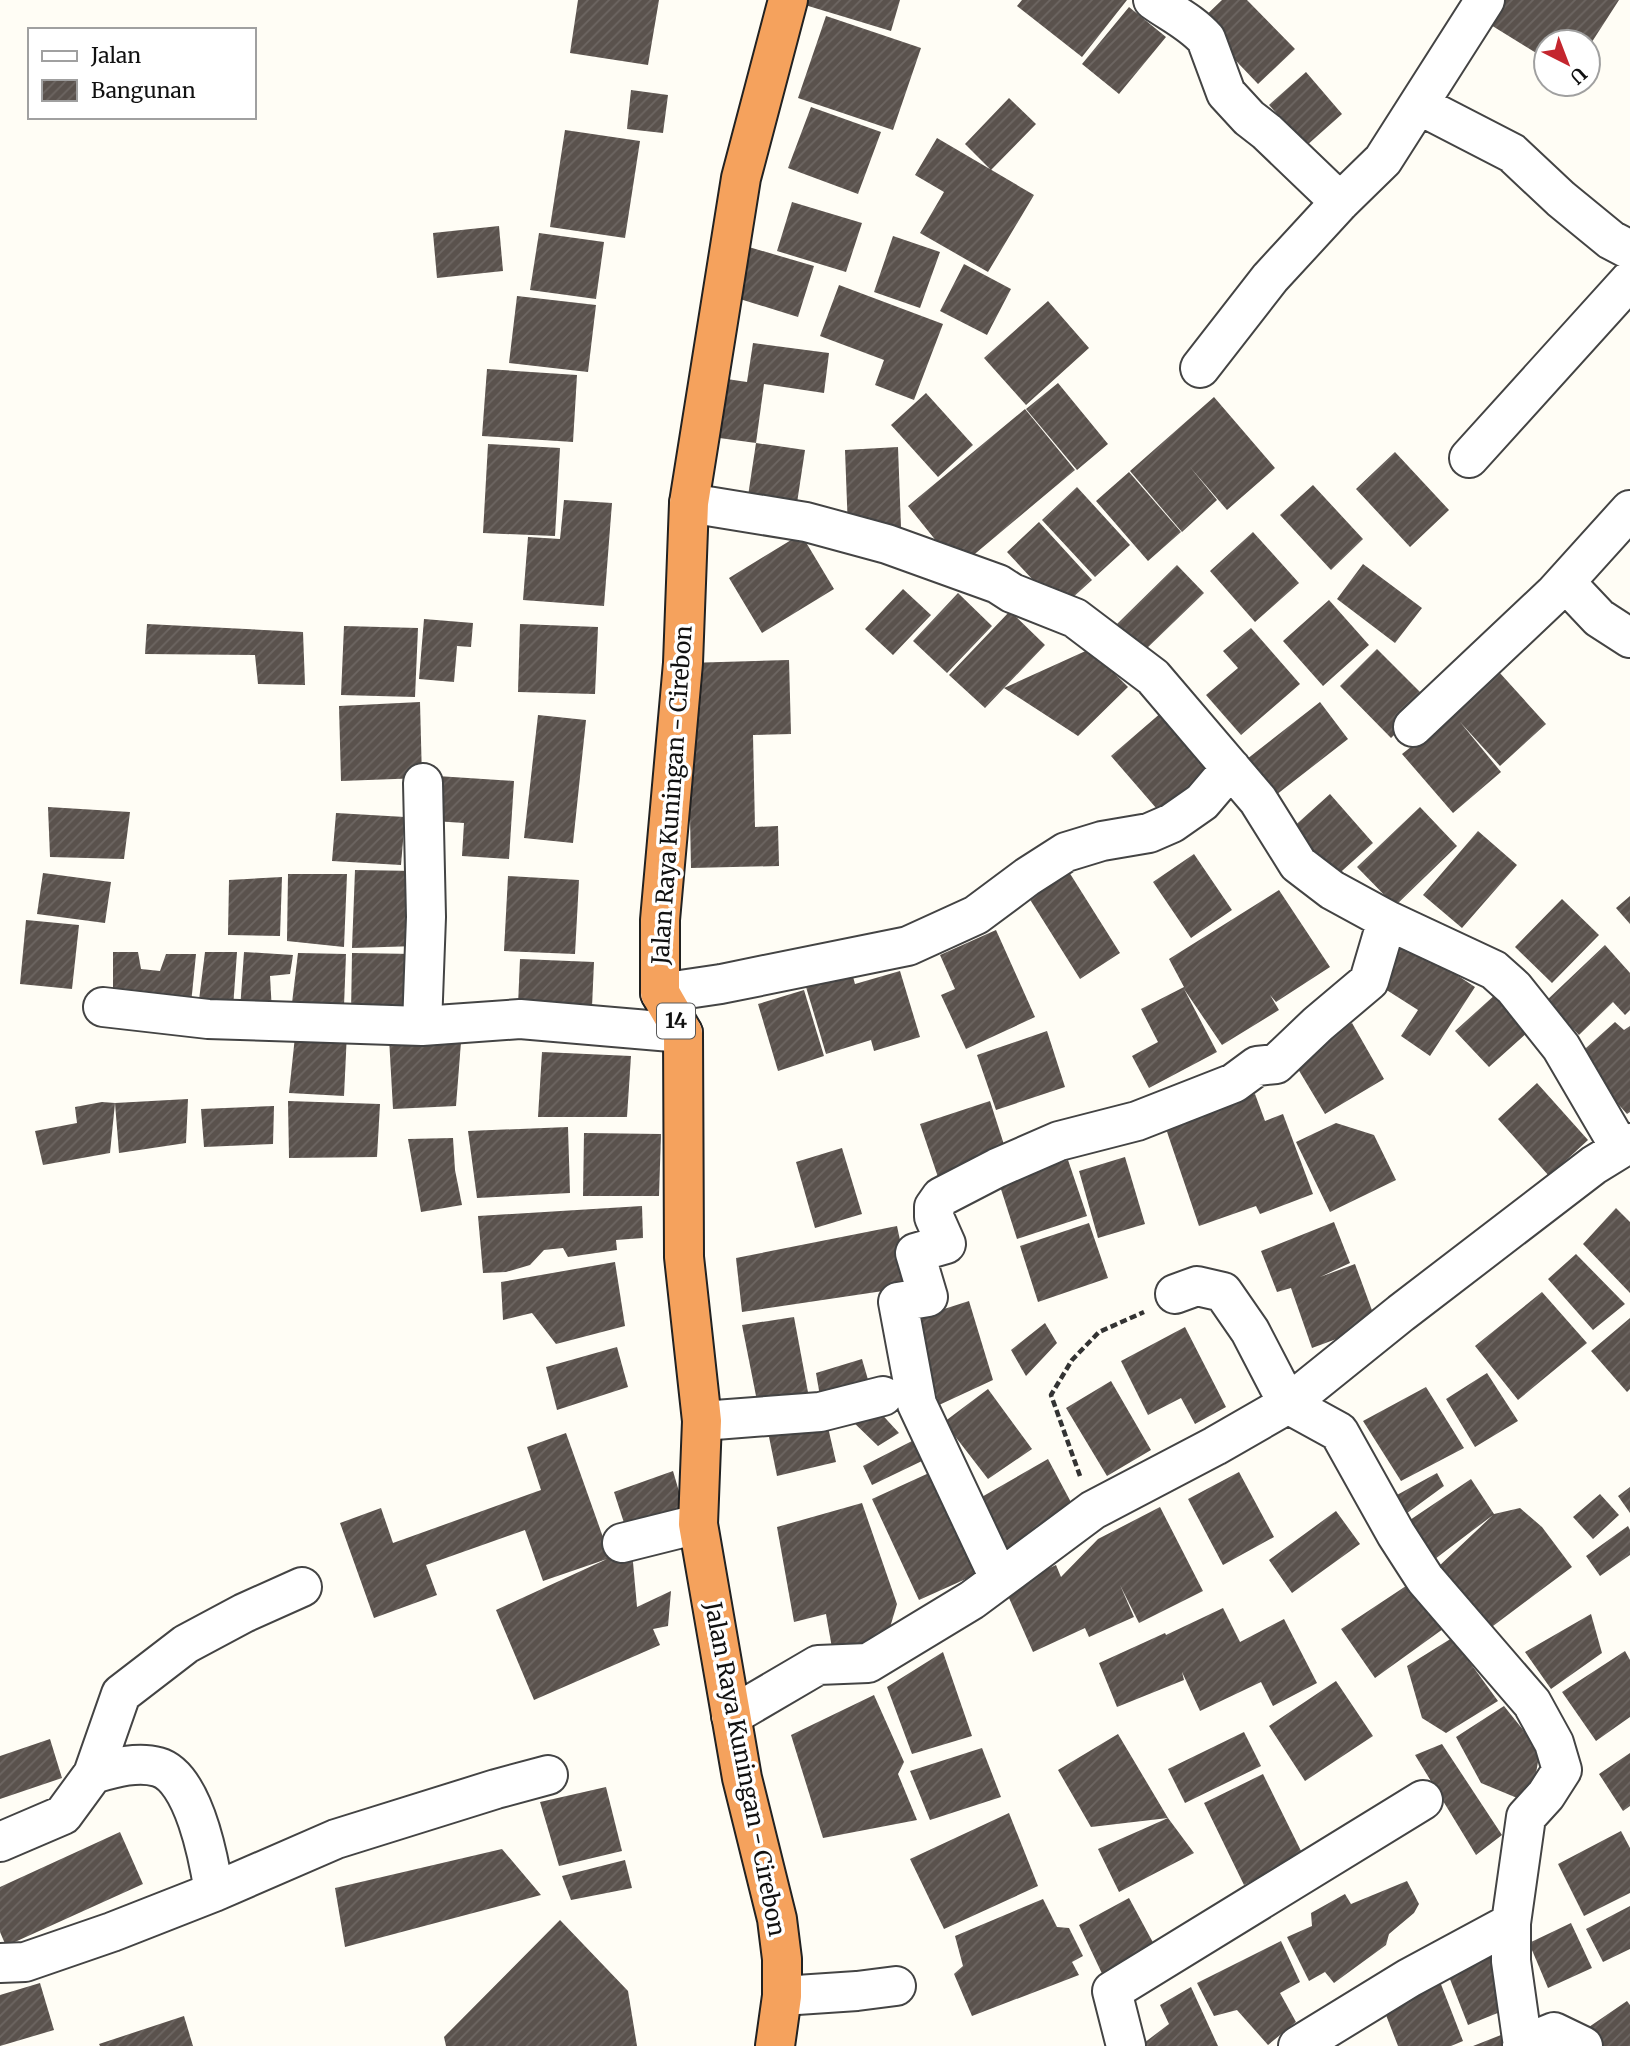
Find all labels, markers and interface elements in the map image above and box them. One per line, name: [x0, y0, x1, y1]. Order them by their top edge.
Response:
legend: [28, 28, 256, 119]
north arrow: [1532, 28, 1602, 98]
text: Jalan: [90, 42, 141, 69]
text: U: [1565, 62, 1592, 89]
text: Bangunan: [91, 77, 196, 104]
street label: Jalan Raya Kuningan - Cirebon: [645, 624, 698, 967]
road number: 14: [657, 1004, 695, 1038]
street label: Jalan Raya Kuningan - Cirebon: [699, 1598, 792, 1939]

